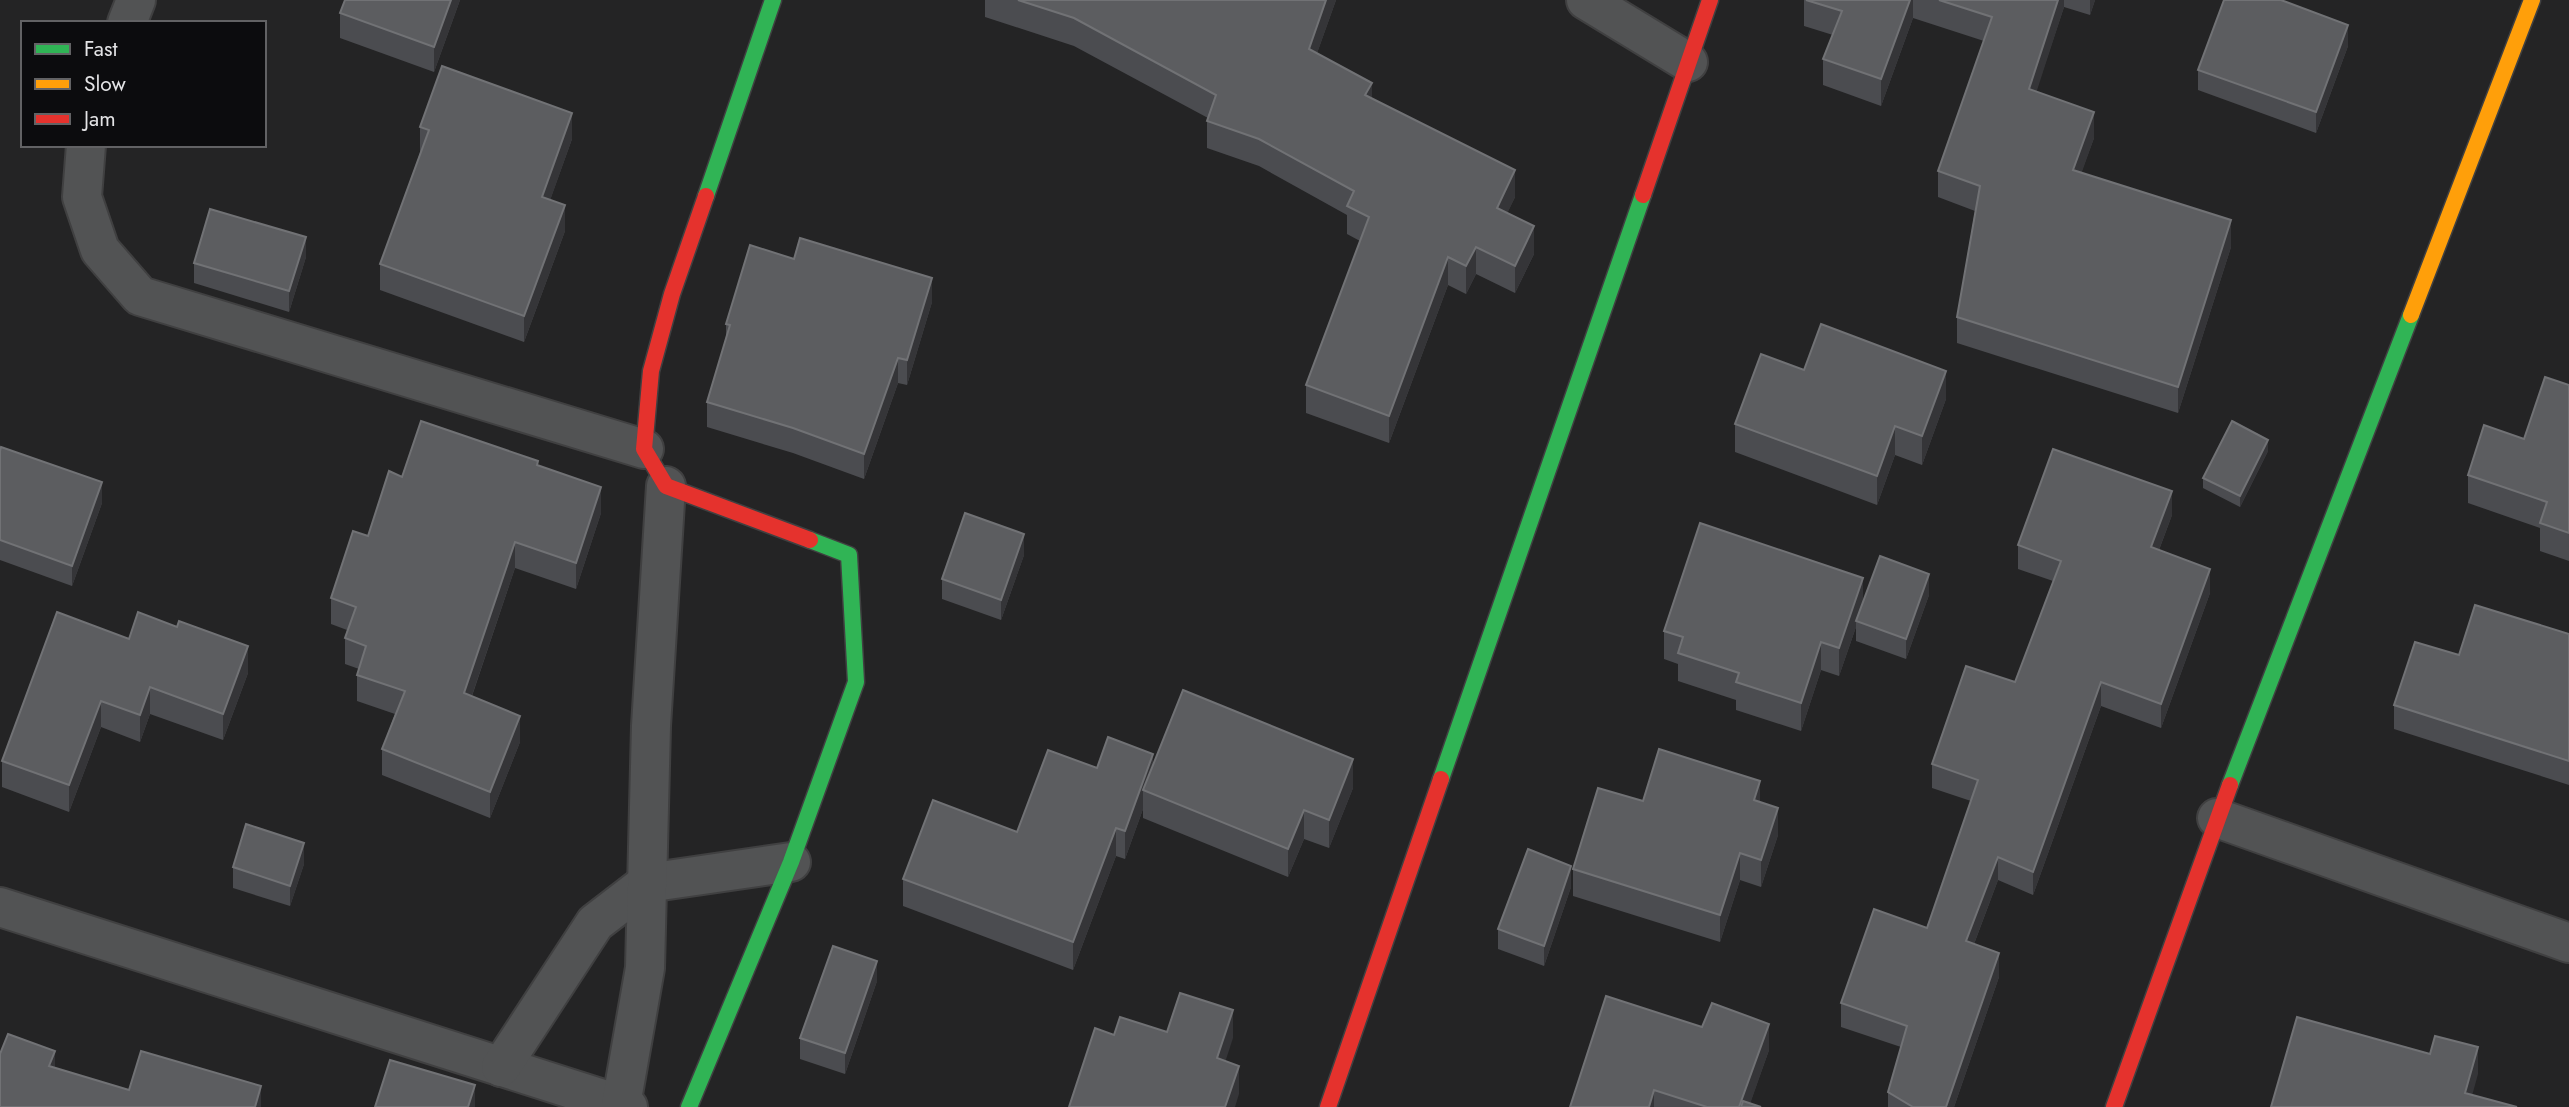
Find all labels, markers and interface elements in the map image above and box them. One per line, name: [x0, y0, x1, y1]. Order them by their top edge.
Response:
legend: [21, 21, 266, 147]
text: Fast: [84, 34, 117, 64]
text: Slow: [84, 69, 126, 99]
text: Jam: [81, 104, 116, 134]

